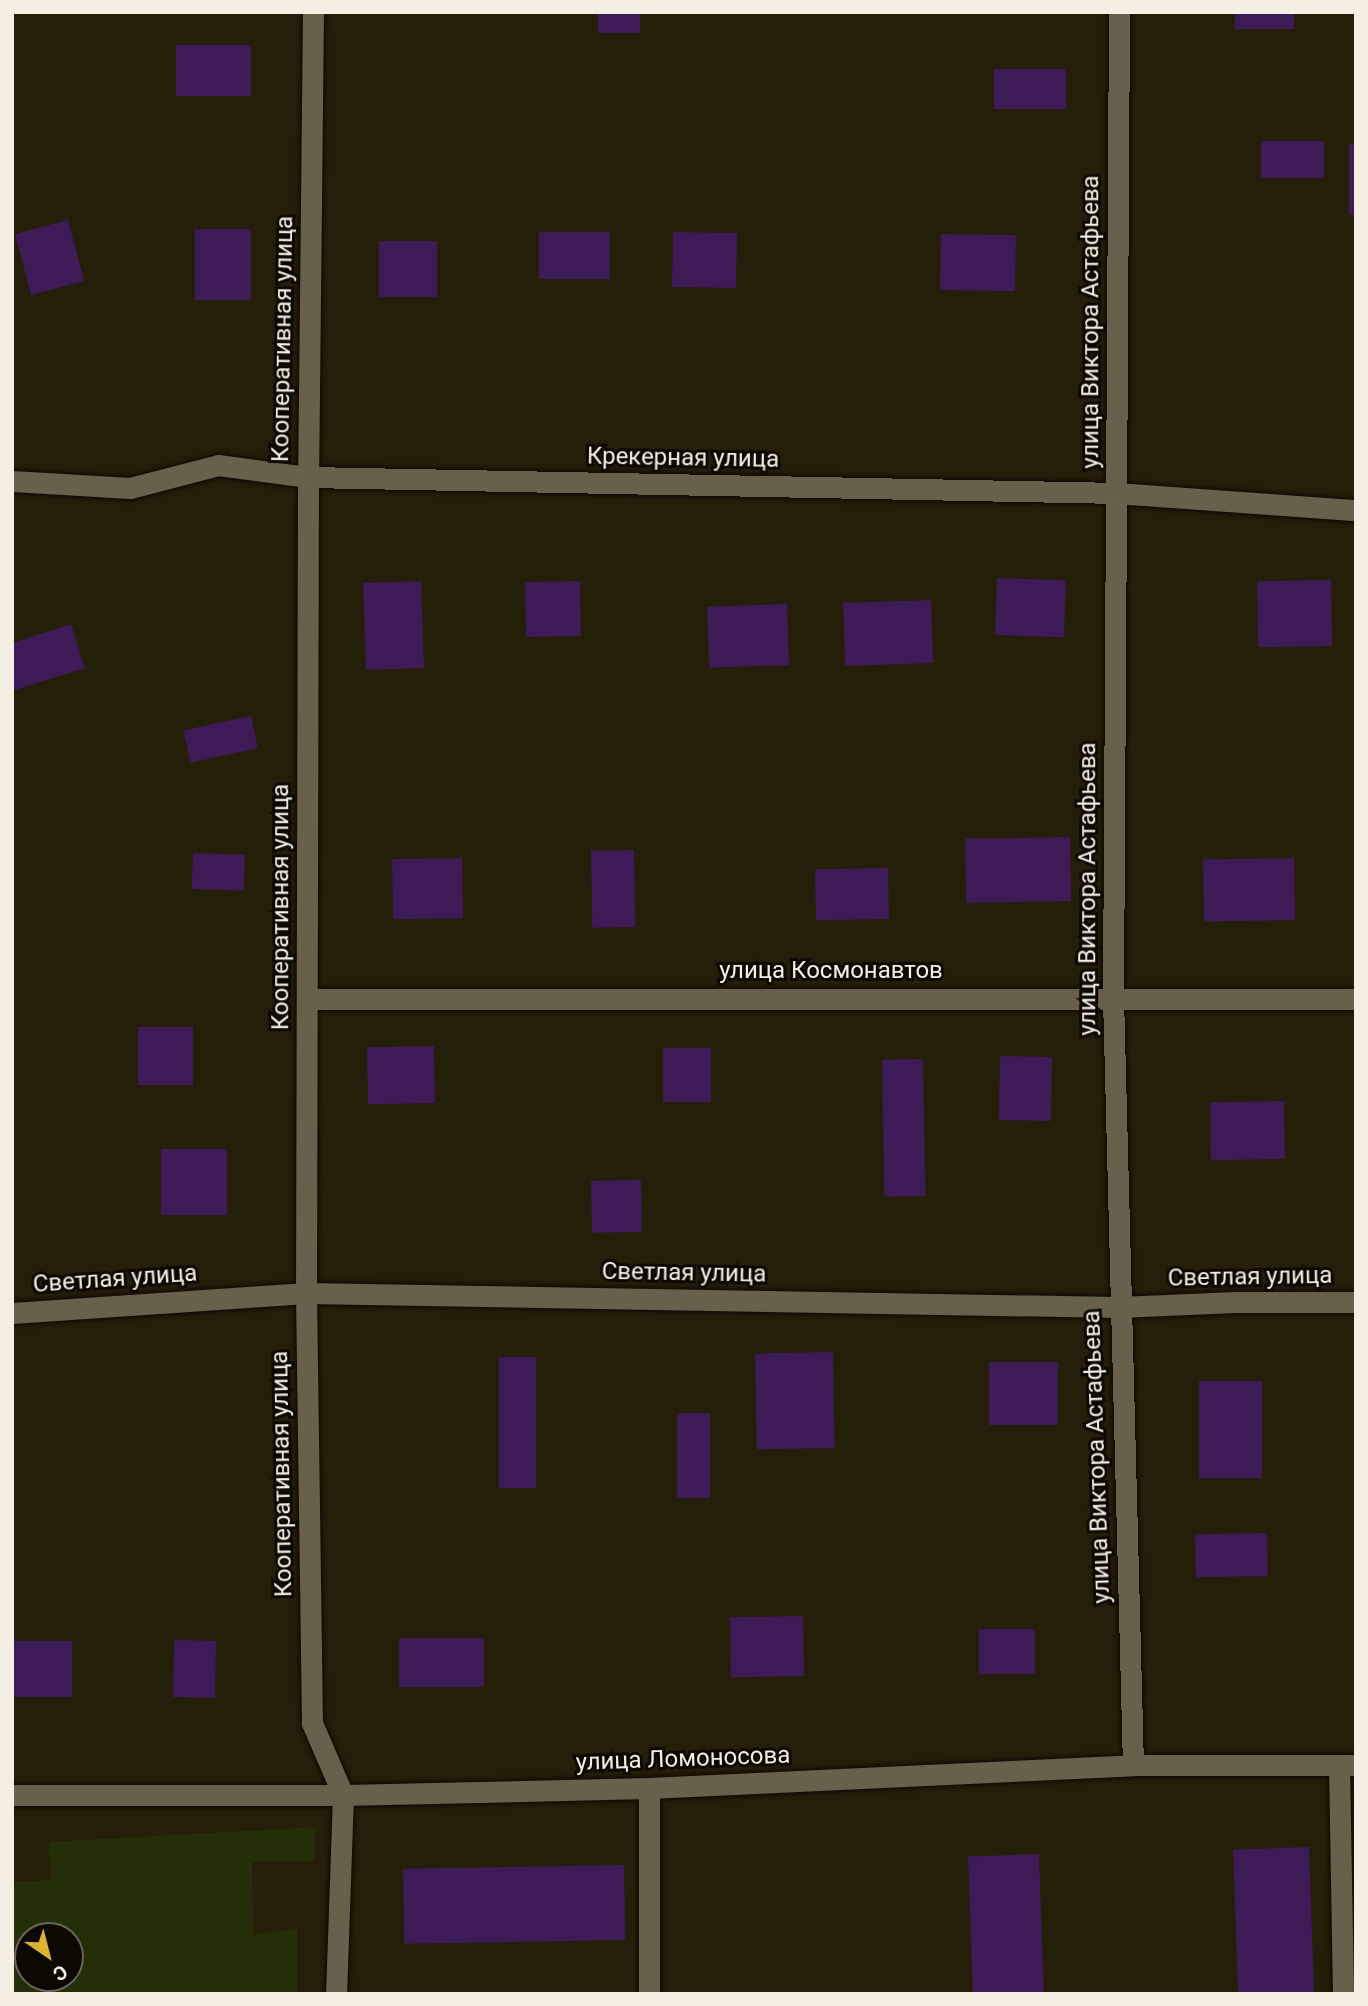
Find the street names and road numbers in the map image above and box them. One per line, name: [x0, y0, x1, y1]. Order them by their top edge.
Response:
street label: улица Виктора Астафьева: [1077, 175, 1105, 469]
street label: Кооперативная улица: [266, 216, 300, 462]
street label: Крекерная улица: [587, 442, 779, 474]
street label: улица Виктора Астафьева: [1074, 742, 1102, 1036]
street label: Кооперативная улица: [267, 784, 295, 1030]
street label: улица Космонавтов: [719, 957, 943, 985]
street label: Светлая улица: [602, 1257, 766, 1289]
street label: Светлая улица: [32, 1259, 198, 1299]
street label: Светлая улица: [1168, 1261, 1332, 1293]
street label: улица Виктора Астафьева: [1077, 1310, 1117, 1604]
street label: Кооперативная улица: [265, 1351, 299, 1597]
street label: улица Ломоносова: [575, 1741, 791, 1777]

